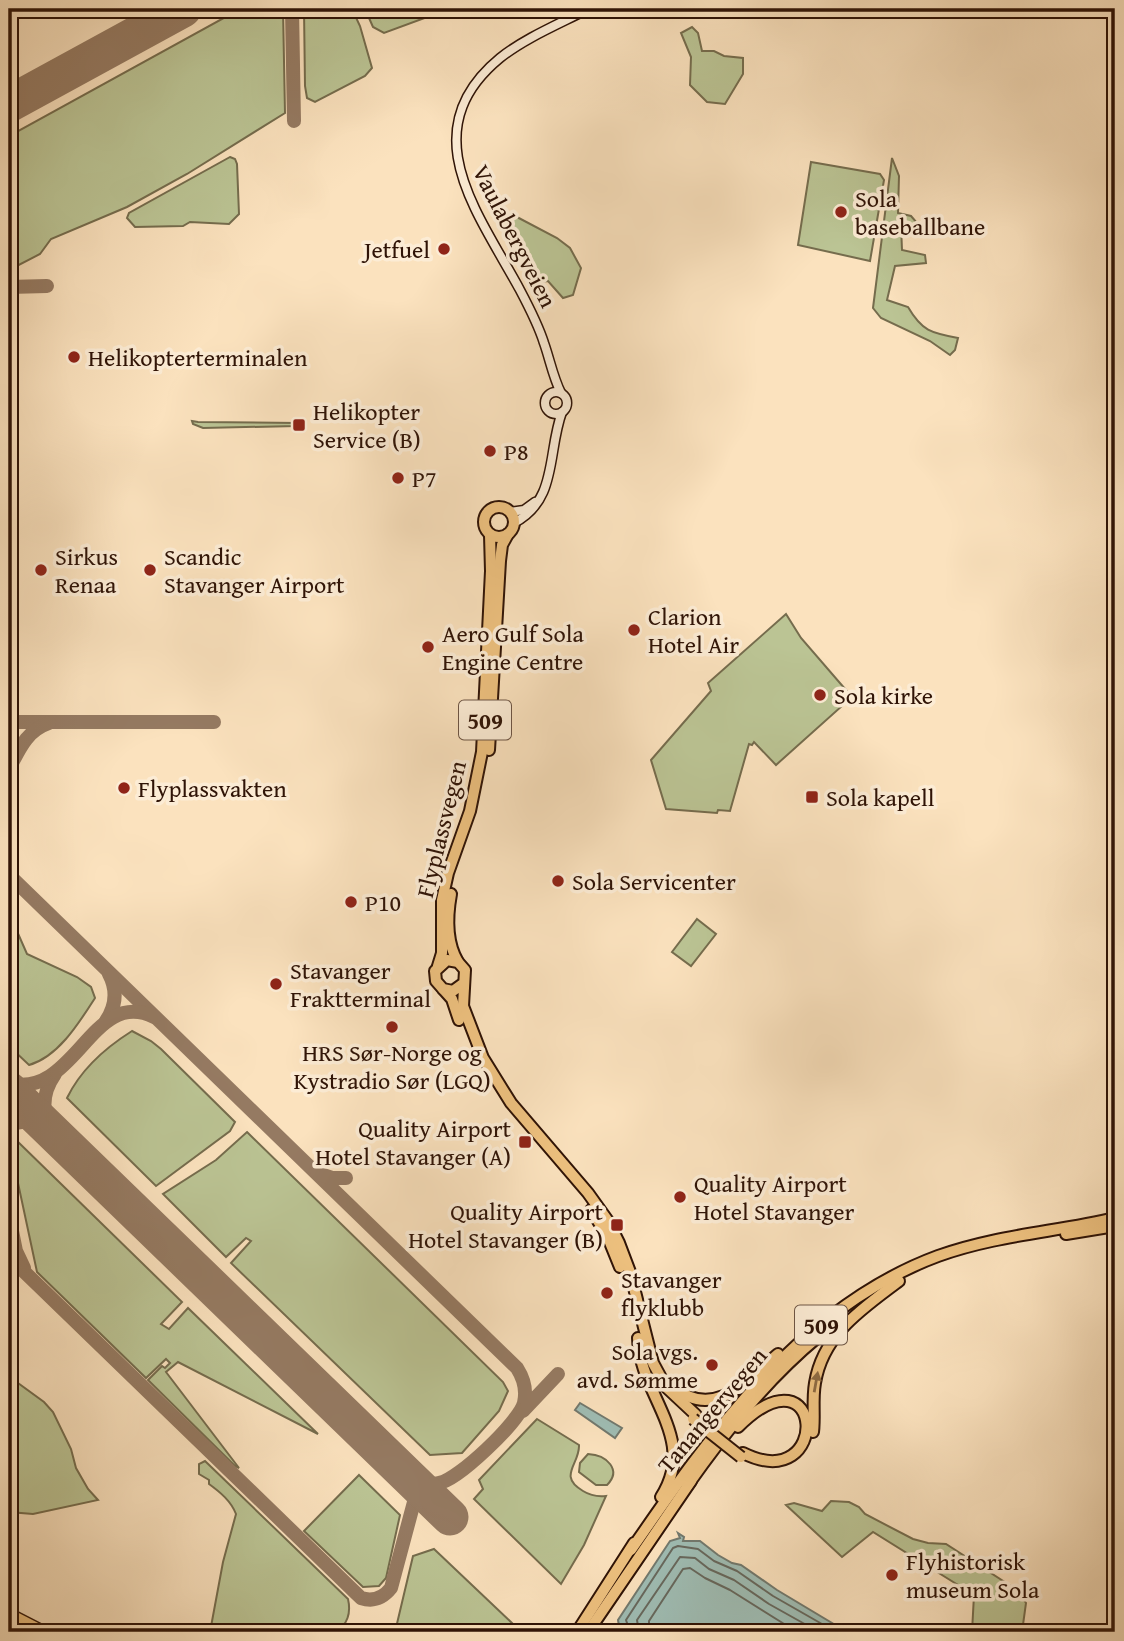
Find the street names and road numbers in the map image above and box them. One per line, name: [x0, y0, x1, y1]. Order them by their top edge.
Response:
street label: Vaulabergveien: [464, 158, 566, 314]
road number: 509: [459, 700, 511, 740]
street label: Flyplassvegen: [407, 756, 475, 901]
road number: 509: [795, 1306, 847, 1344]
street label: Tanangervegen: [649, 1339, 775, 1480]

